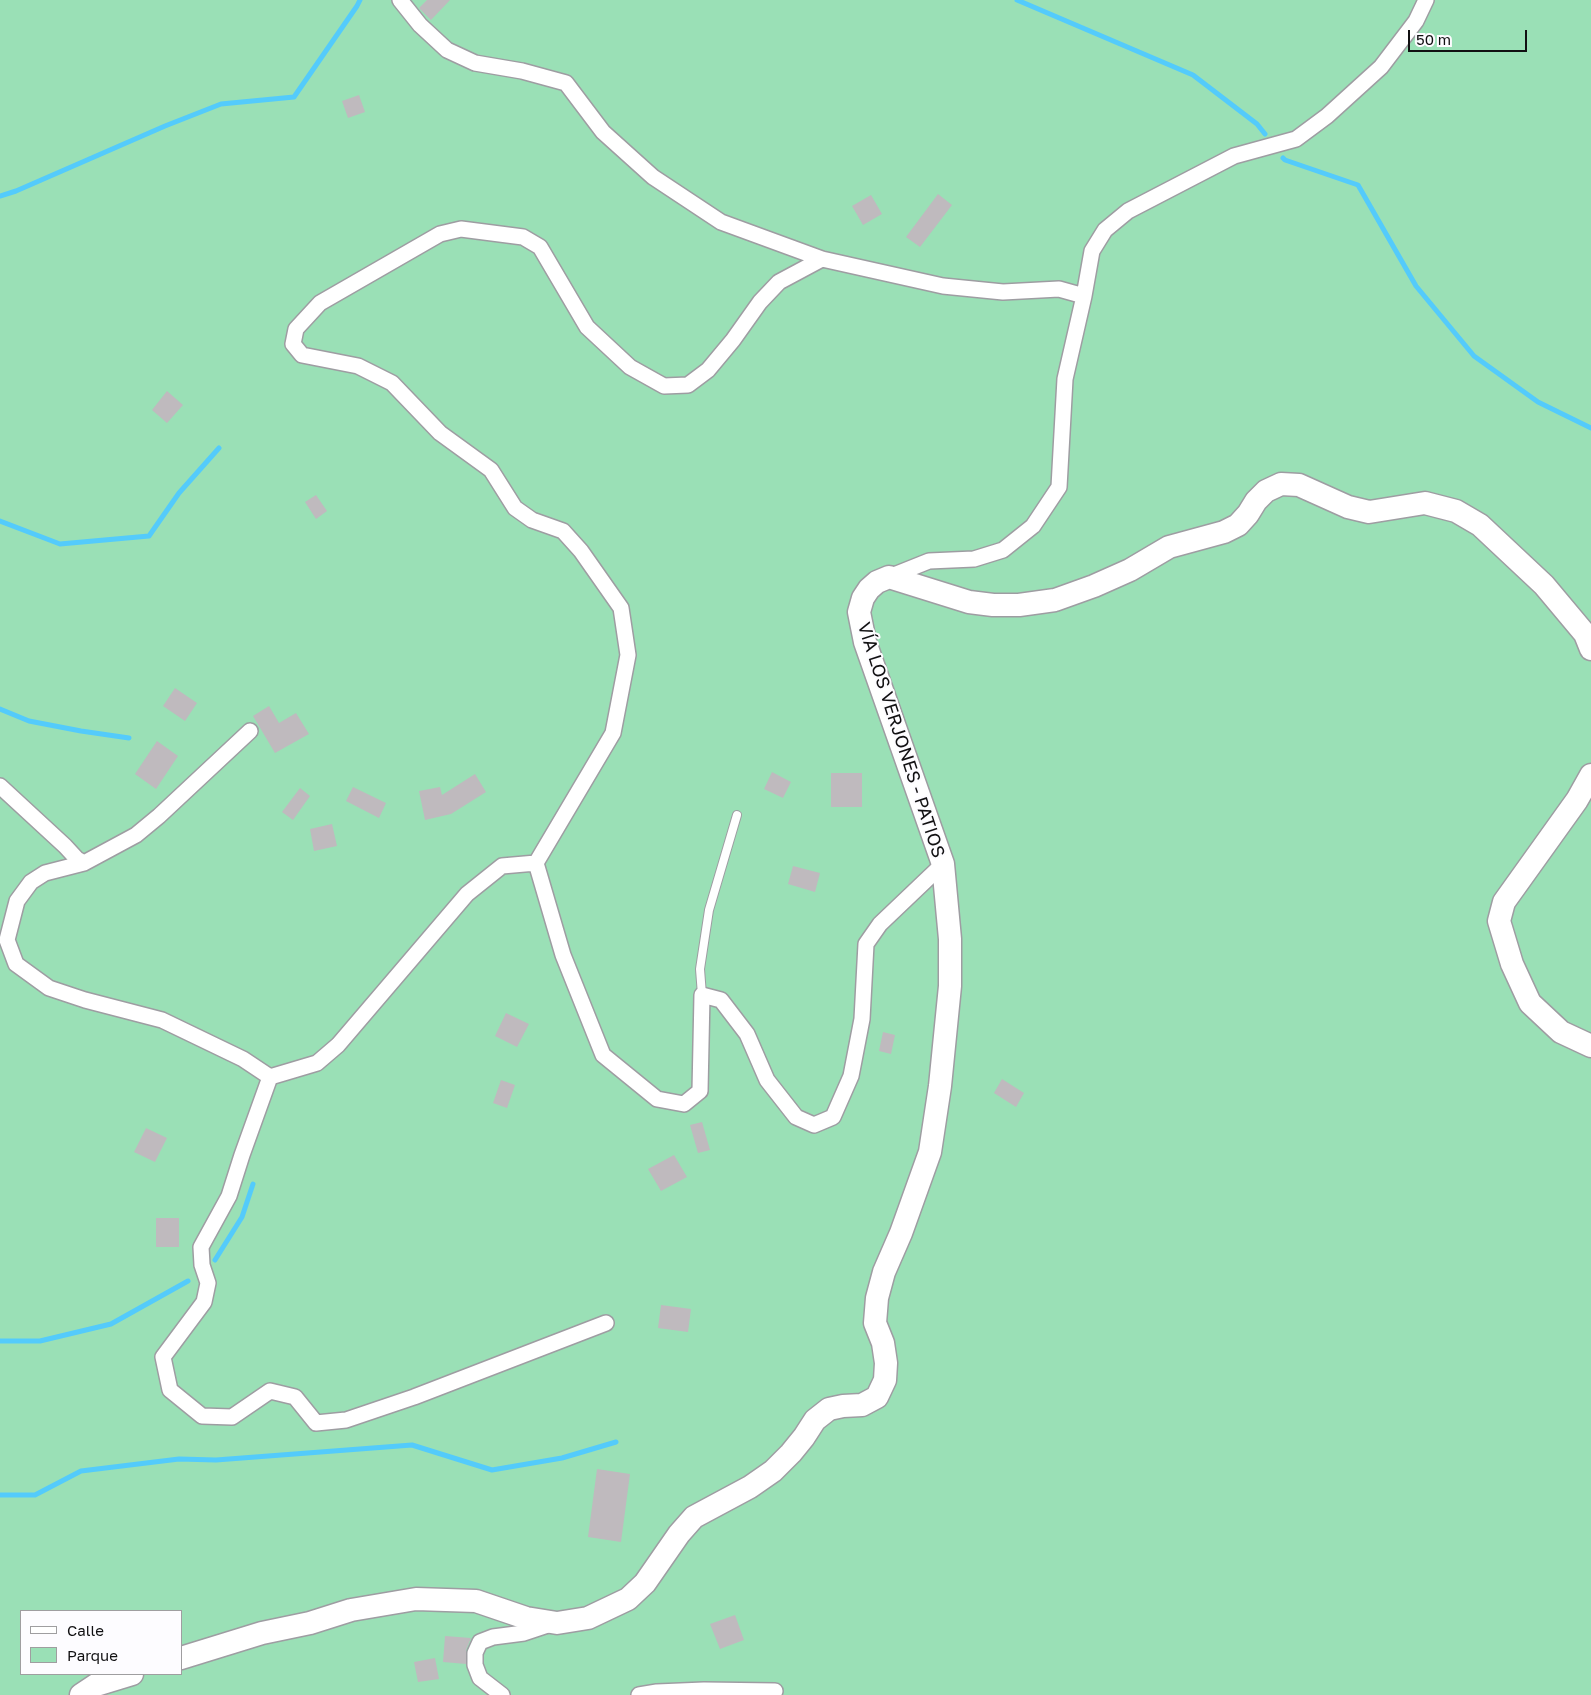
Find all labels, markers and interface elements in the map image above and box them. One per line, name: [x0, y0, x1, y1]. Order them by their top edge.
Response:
scale bar: [1411, 20, 1530, 52]
text: 50 m: [1416, 30, 1451, 48]
street label: VÍA LOS VERJONES - PATIOS: [853, 620, 949, 860]
legend: [20, 1610, 182, 1675]
text: Calle: [67, 1621, 104, 1639]
text: Parque: [67, 1646, 118, 1664]

